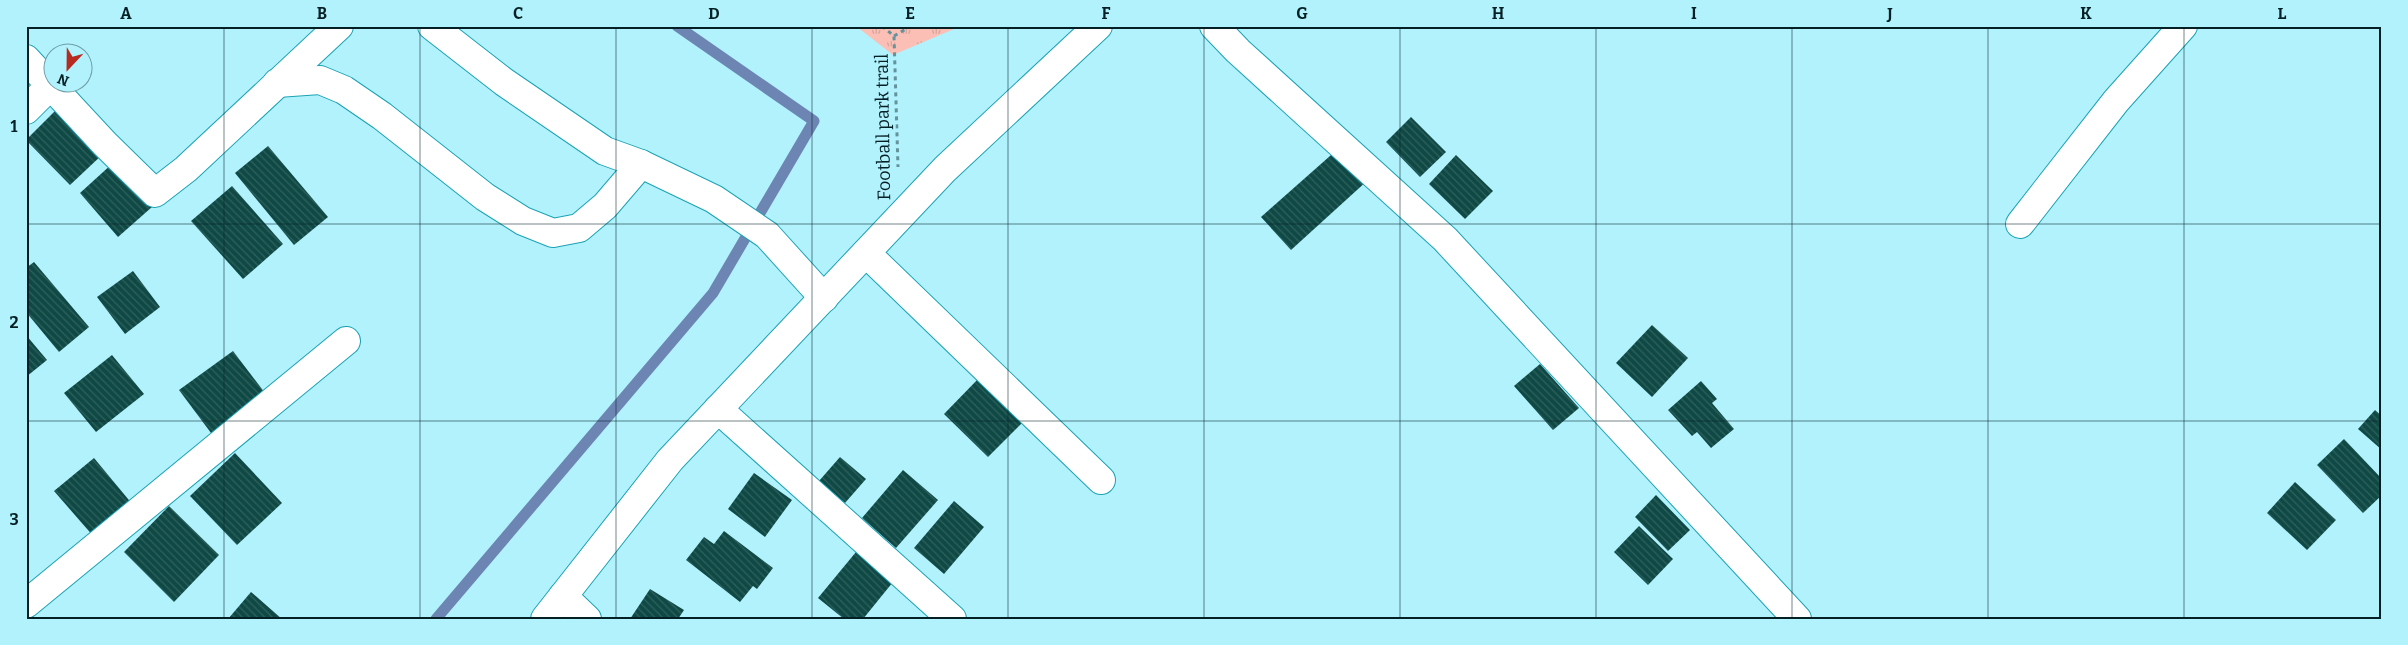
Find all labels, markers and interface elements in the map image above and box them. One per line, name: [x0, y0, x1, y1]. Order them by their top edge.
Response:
text: A: [120, 4, 132, 23]
text: B: [317, 4, 327, 23]
text: C: [513, 4, 523, 23]
text: D: [708, 4, 720, 23]
text: E: [905, 4, 915, 23]
text: F: [1102, 4, 1111, 23]
text: G: [1296, 4, 1308, 23]
text: H: [1492, 4, 1505, 23]
text: I: [1691, 4, 1697, 23]
text: J: [1886, 4, 1893, 23]
text: K: [2080, 4, 2092, 23]
text: L: [2278, 4, 2287, 23]
north arrow: [42, 42, 92, 92]
street label: Football park trail: [871, 53, 895, 201]
text: N: [55, 70, 72, 89]
text: 1: [11, 117, 18, 136]
text: 2: [9, 313, 19, 332]
text: 3: [9, 510, 19, 529]

